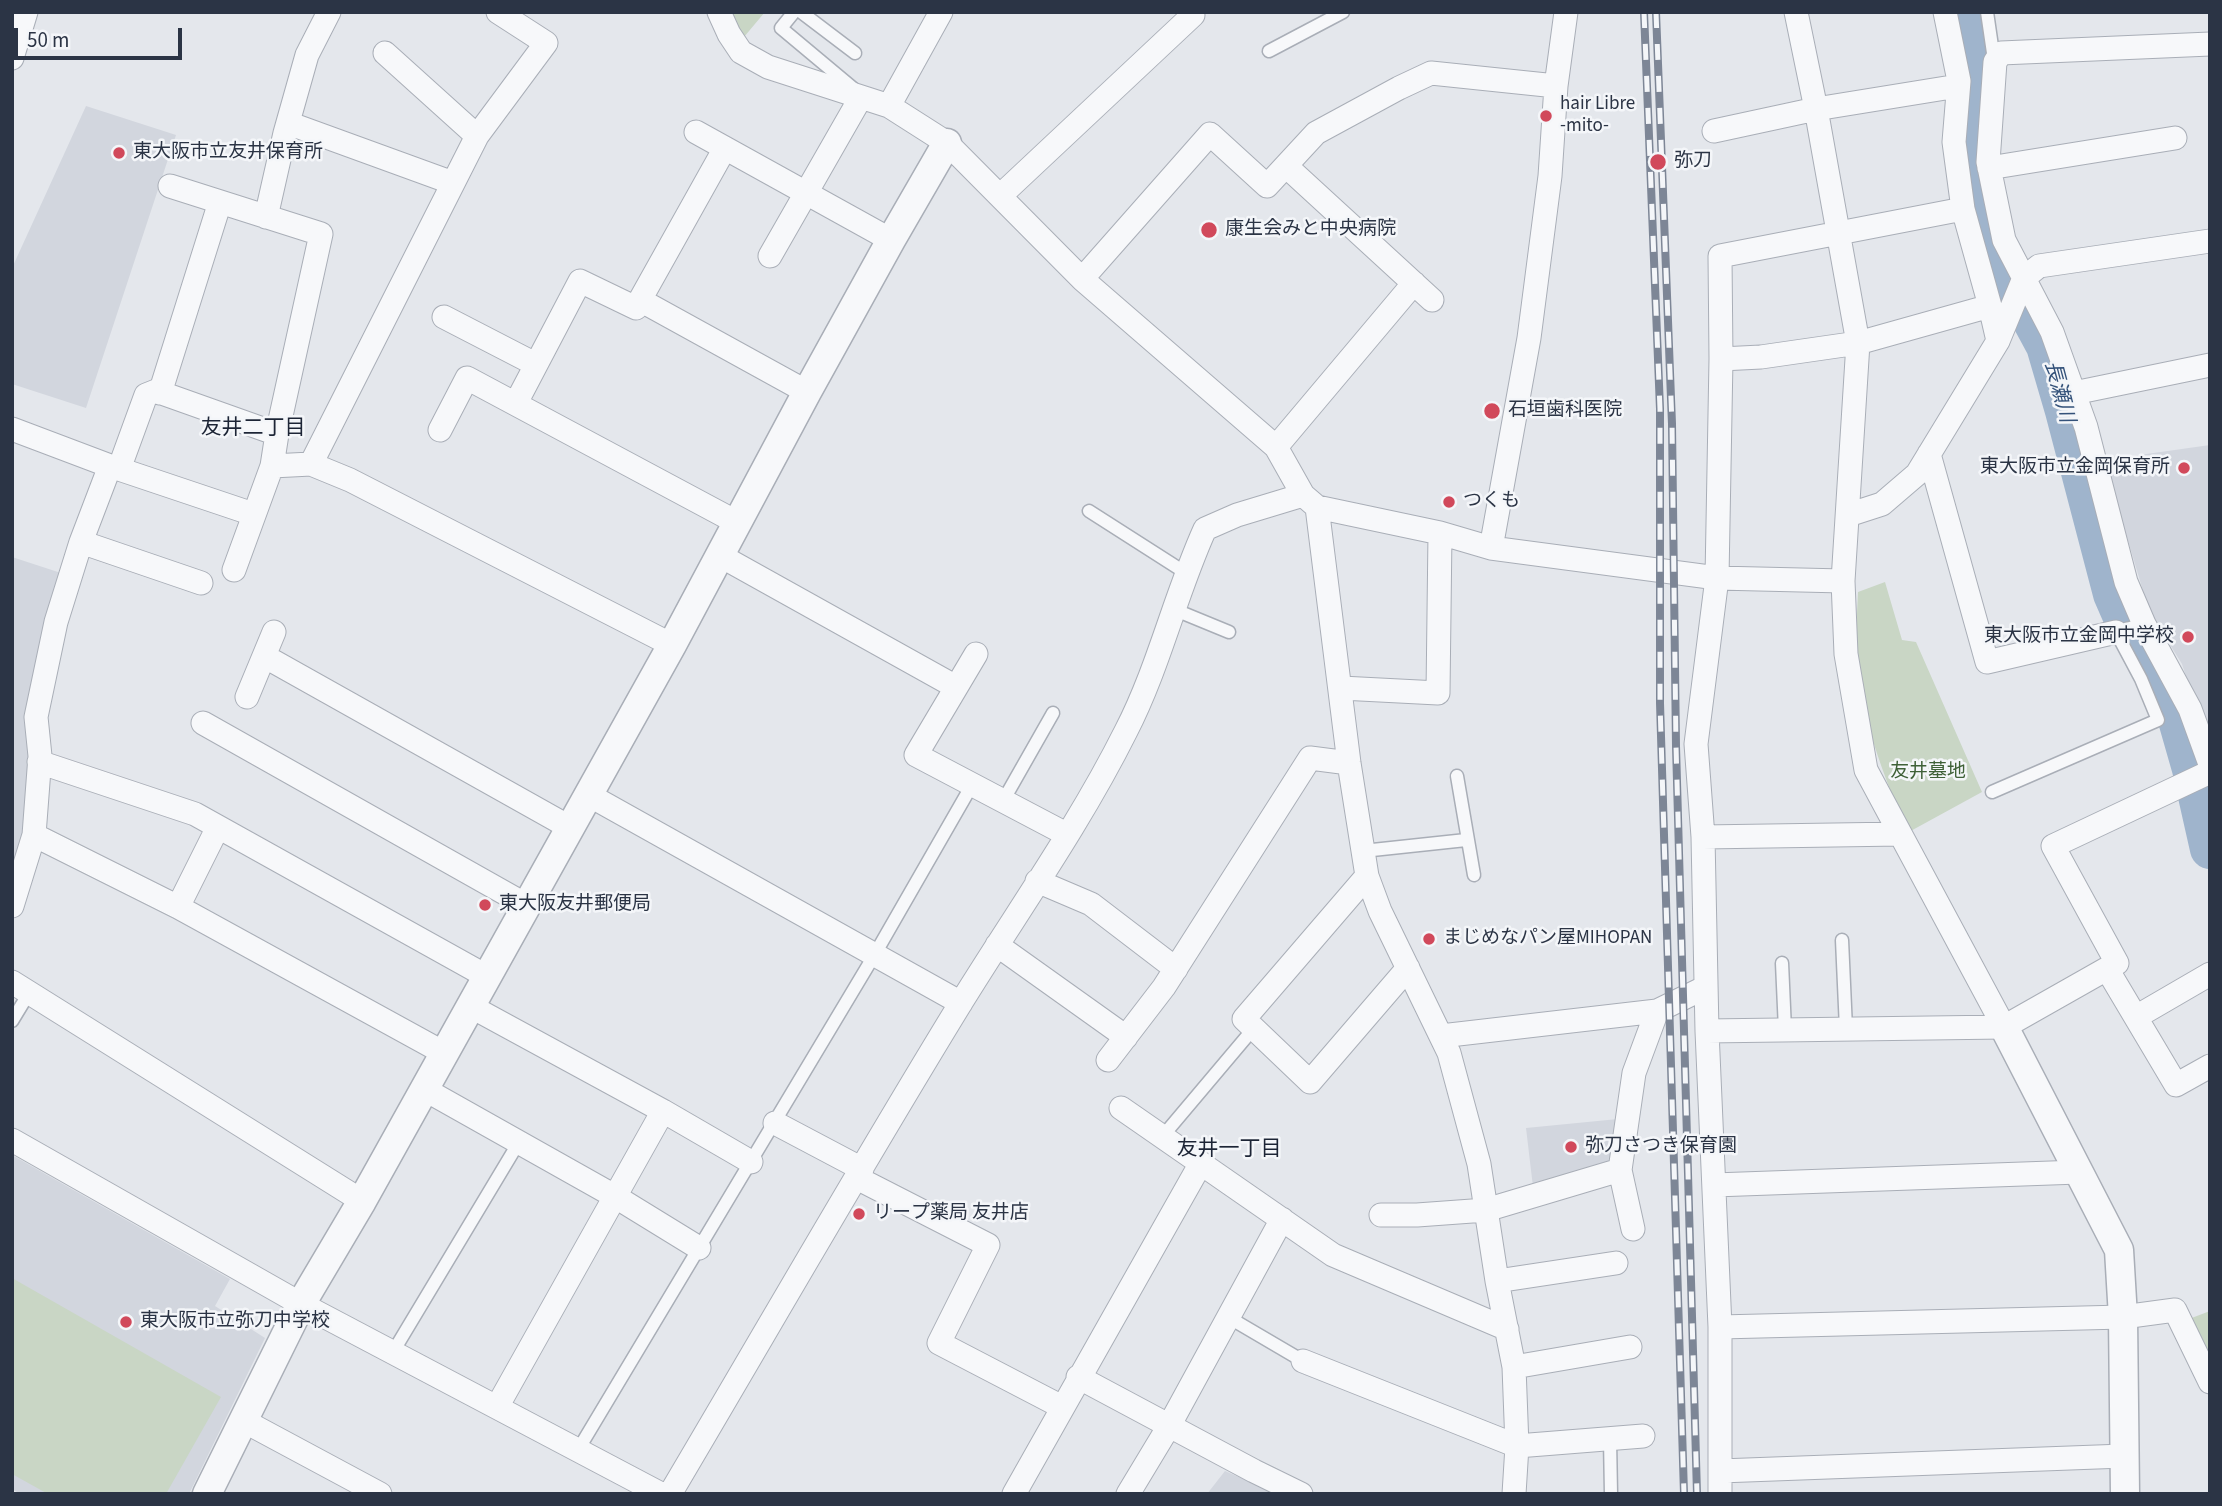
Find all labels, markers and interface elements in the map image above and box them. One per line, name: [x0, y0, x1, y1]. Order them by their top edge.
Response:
scale bar: [18, 14, 186, 58]
text: 50 m: [27, 25, 69, 55]
place label: hair Libre -mito-: [1560, 94, 1635, 138]
marker: hair Libre -mito-: [1538, 108, 1554, 124]
place label: 東大阪市立友井保育所: [133, 142, 323, 164]
marker: 東大阪市立友井保育所: [111, 145, 127, 161]
place label: 弥刀: [1674, 151, 1712, 173]
marker: 弥刀: [1648, 152, 1668, 172]
place label: 康生会みと中央病院: [1225, 219, 1396, 241]
marker: 康生会みと中央病院: [1199, 220, 1219, 240]
water label: 長瀬川: [2038, 358, 2078, 426]
place label: 石垣歯科医院: [1508, 400, 1622, 422]
marker: 石垣歯科医院: [1482, 401, 1502, 421]
district label: 友井二丁目: [201, 416, 305, 442]
place label: 東大阪市立金岡保育所: [1980, 457, 2170, 479]
marker: 東大阪市立金岡保育所: [2176, 460, 2192, 476]
place label: つくも: [1463, 491, 1520, 513]
marker: つくも: [1441, 494, 1457, 510]
place label: 東大阪市立金岡中学校: [1984, 626, 2174, 648]
marker: 東大阪市立金岡中学校: [2180, 629, 2196, 645]
park label: 友井墓地: [1890, 762, 1966, 784]
place label: 東大阪友井郵便局: [499, 894, 651, 916]
marker: 東大阪友井郵便局: [477, 897, 493, 913]
place label: まじめなパン屋MIHOPAN: [1443, 928, 1652, 950]
marker: まじめなパン屋MIHOPAN: [1421, 931, 1437, 947]
place label: 弥刀さつき保育園: [1585, 1136, 1737, 1158]
district label: 友井一丁目: [1177, 1137, 1281, 1163]
marker: 弥刀さつき保育園: [1563, 1139, 1579, 1155]
place label: リープ薬局 友井店: [873, 1203, 1029, 1225]
marker: リープ薬局 友井店: [851, 1206, 867, 1222]
place label: 東大阪市立弥刀中学校: [140, 1311, 330, 1333]
marker: 東大阪市立弥刀中学校: [118, 1314, 134, 1330]

